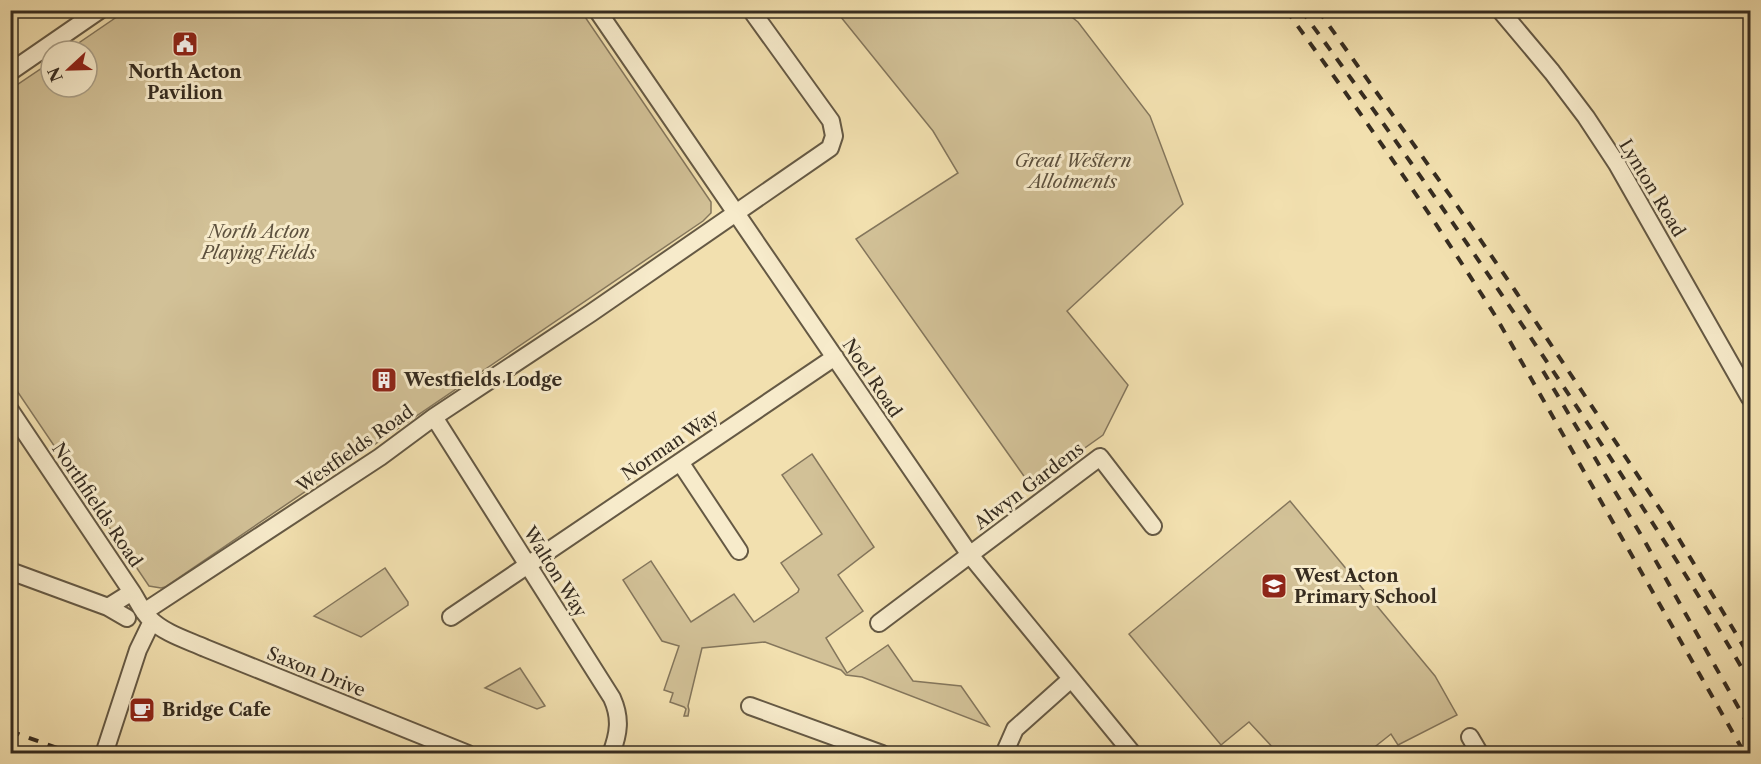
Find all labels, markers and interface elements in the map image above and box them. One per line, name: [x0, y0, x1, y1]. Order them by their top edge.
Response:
public building icon: North Acton Pavilion: [170, 29, 200, 59]
north arrow: [39, 39, 99, 99]
place label: North Acton Pavilion: [128, 61, 242, 104]
text: N: [43, 64, 67, 85]
street label: Lynton Road: [1614, 135, 1690, 241]
park label: Great Western Allotments: [1014, 150, 1132, 193]
park label: North Acton Playing Fields: [200, 221, 317, 264]
street label: Noel Road: [838, 334, 906, 422]
building icon: Westfields Lodge: [369, 365, 399, 395]
place label: Westfields Lodge: [403, 369, 563, 391]
street label: Westfields Road: [292, 401, 418, 498]
street label: Norman Way: [617, 404, 723, 485]
street label: Alwyn Gardens: [969, 438, 1088, 535]
street label: Northfields Road: [47, 439, 147, 572]
street label: Walton Way: [518, 522, 592, 622]
place label: West Acton Primary School: [1293, 565, 1437, 608]
school or university icon: West Acton Primary School: [1259, 571, 1289, 601]
street label: Saxon Drive: [264, 642, 368, 702]
cafe icon: Bridge Cafe: [127, 695, 157, 725]
place label: Bridge Cafe: [162, 699, 271, 721]

